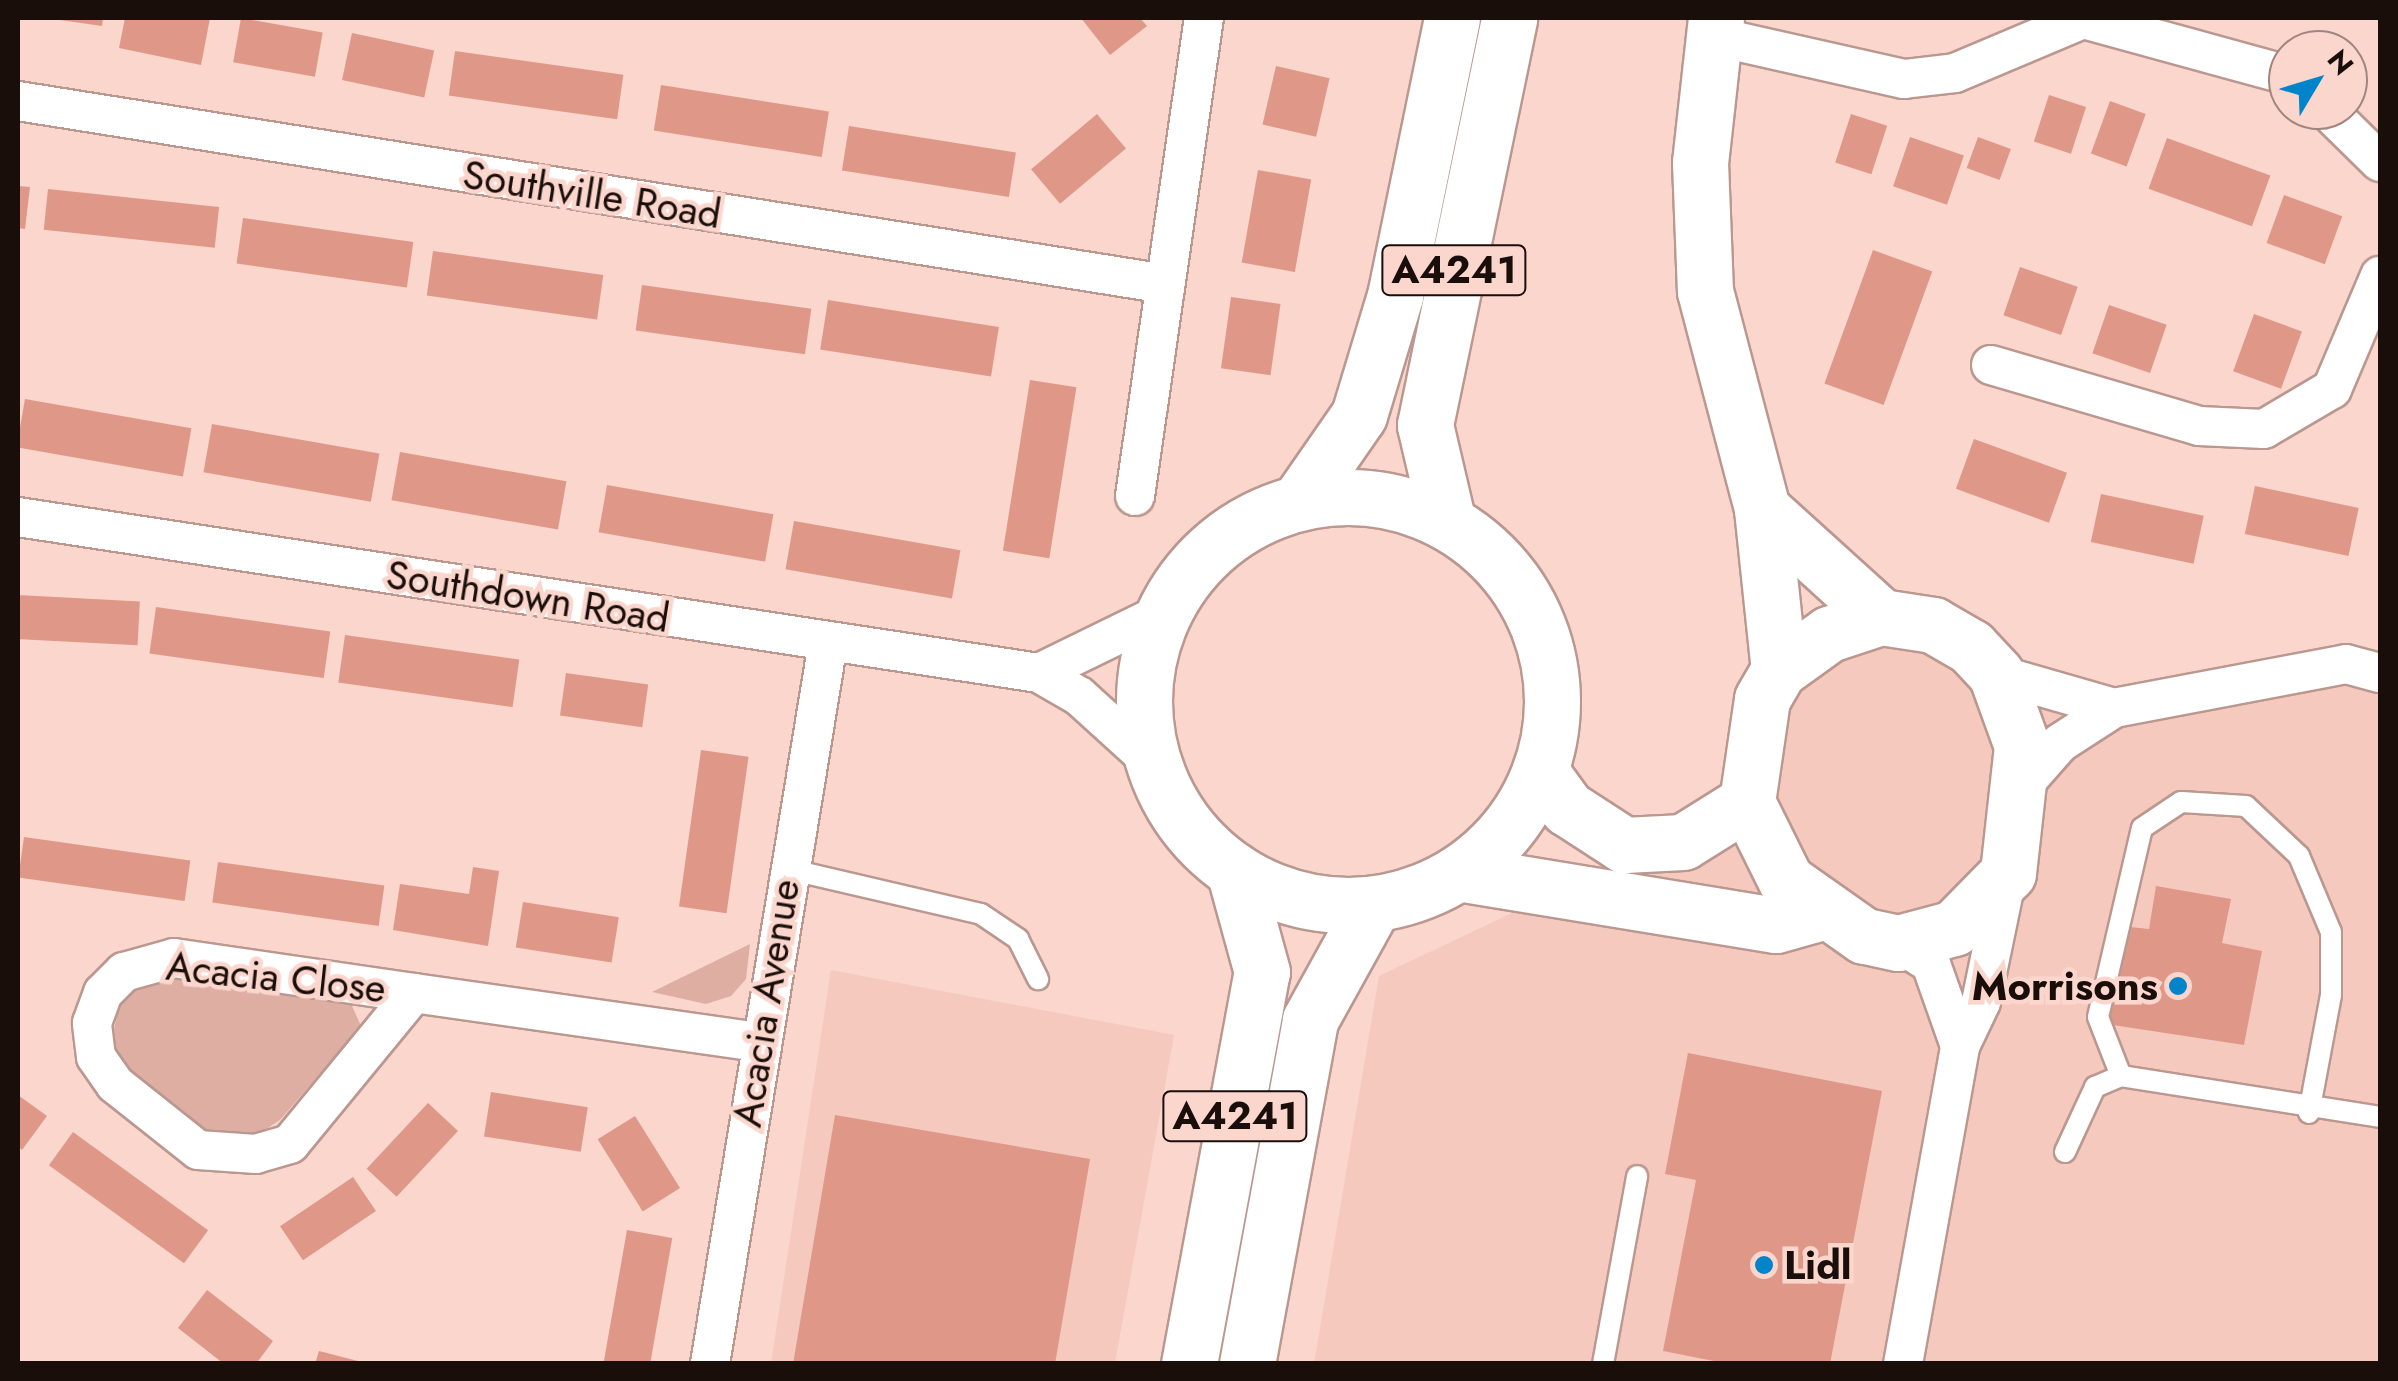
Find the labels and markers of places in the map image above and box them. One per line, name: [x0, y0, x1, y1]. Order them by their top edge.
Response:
place label: Morrisons: [1972, 962, 2158, 1010]
marker: Morrisons: [2167, 975, 2189, 997]
place label: Lidl: [1784, 1241, 1852, 1289]
marker: Lidl: [1753, 1254, 1775, 1276]

